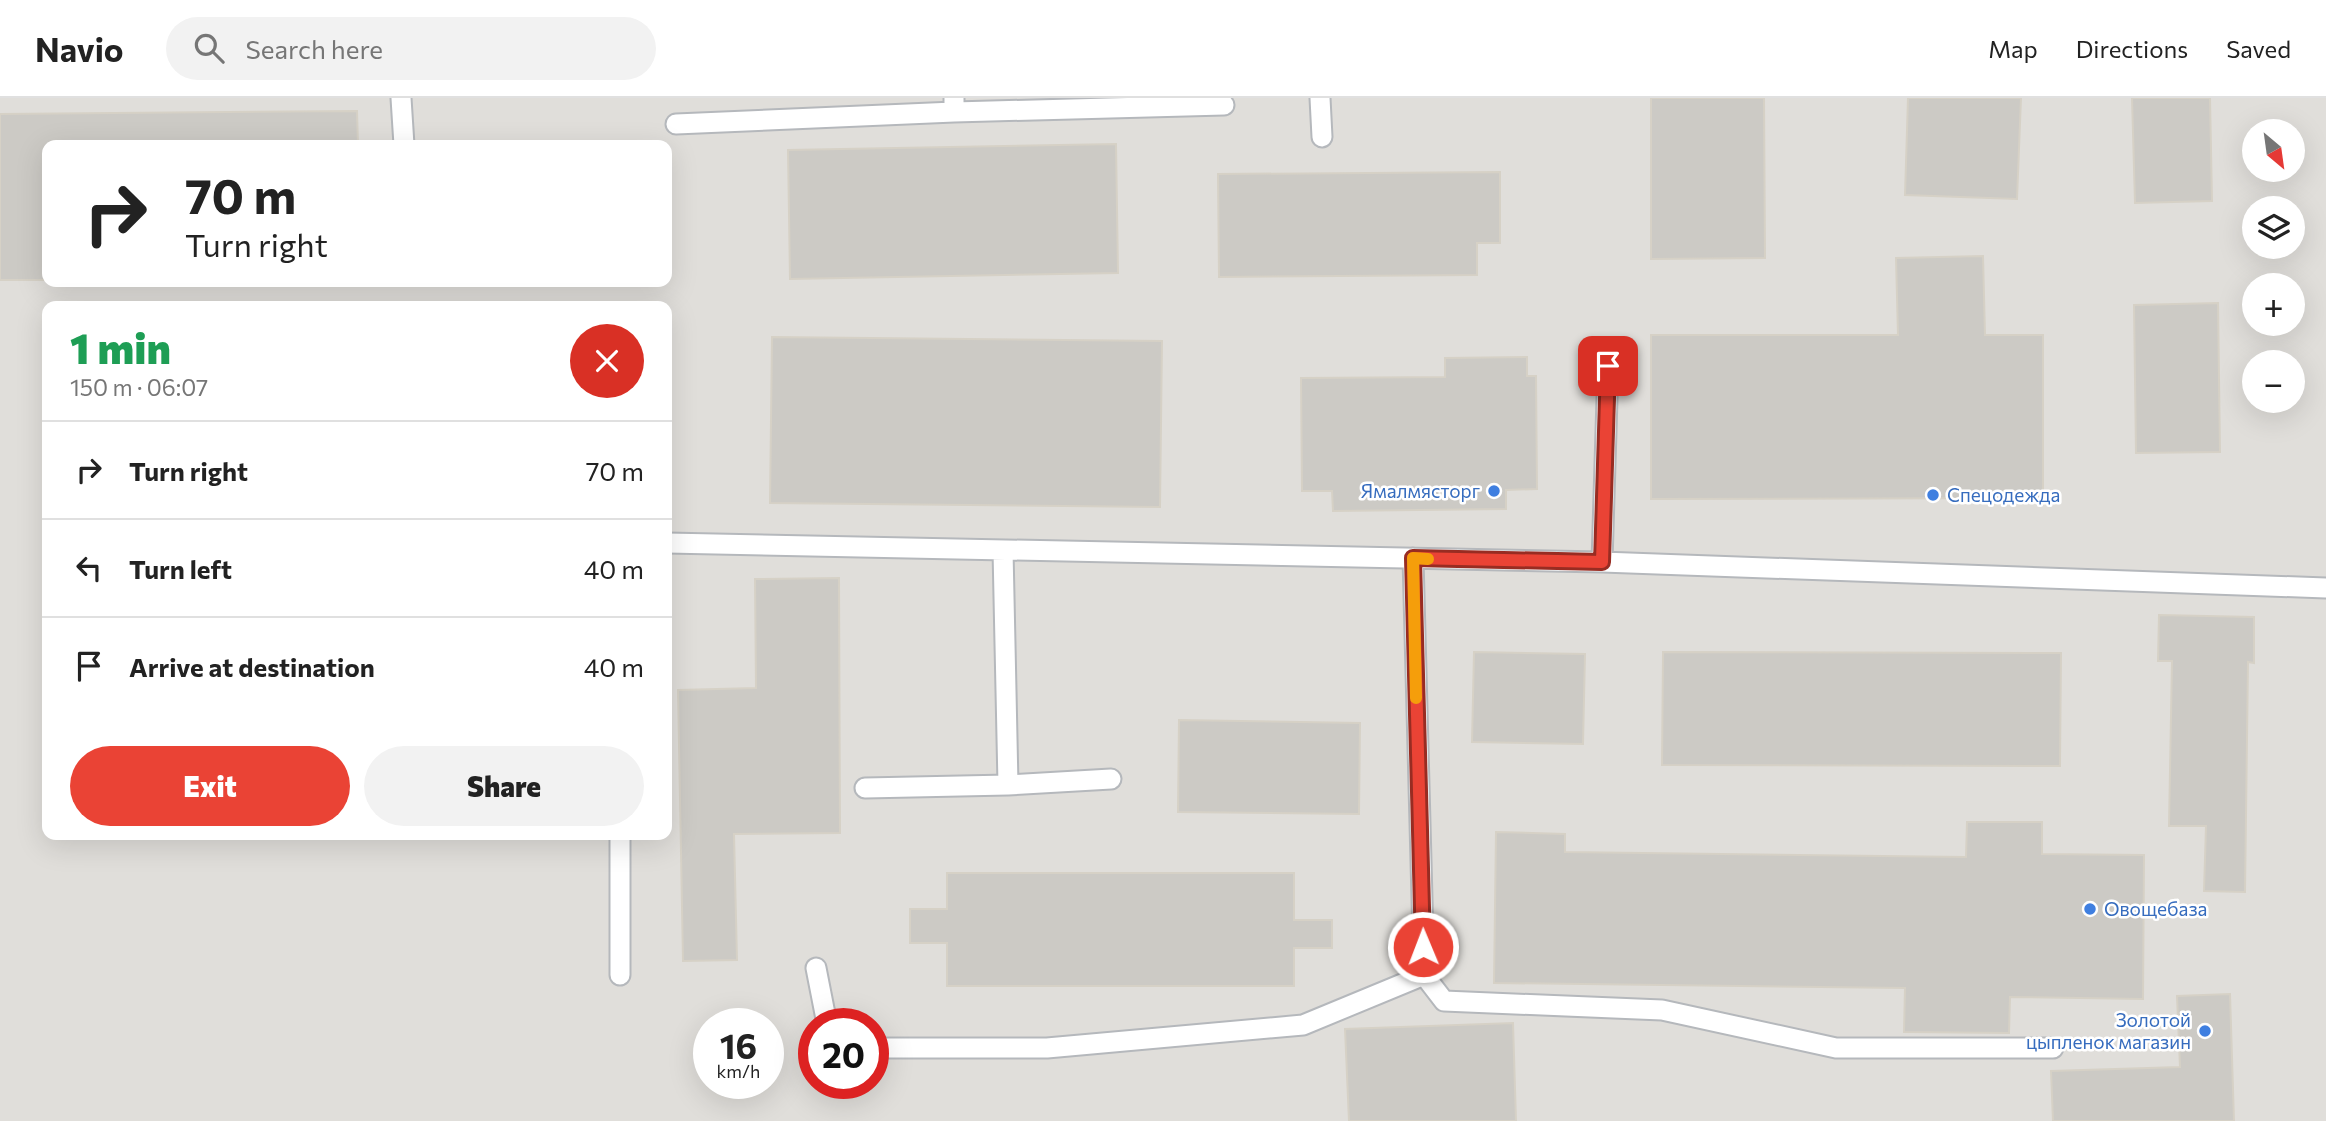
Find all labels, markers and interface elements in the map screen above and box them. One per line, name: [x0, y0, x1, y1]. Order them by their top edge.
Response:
search box: [166, 17, 656, 80]
text: Navio: [35, 28, 124, 69]
icon: search: [190, 29, 228, 67]
text: Search here: [246, 33, 383, 64]
text: Map: [1988, 34, 2038, 63]
text: Directions: [2076, 34, 2188, 63]
text: Saved: [2226, 34, 2291, 63]
north arrow: [2242, 119, 2305, 182]
map controls: [2242, 119, 2305, 413]
text: 70 m: [185, 164, 296, 224]
icon: right: [70, 168, 161, 259]
button: layers: [2242, 196, 2305, 259]
text: Turn right: [185, 224, 328, 264]
button: +: [2242, 273, 2305, 336]
text: 1 min: [70, 321, 171, 373]
button: close: [570, 324, 644, 398]
pin: [1578, 336, 1638, 396]
icon: arrive: [1589, 347, 1627, 385]
button: −: [2242, 350, 2305, 413]
text: 150 m · 06:07: [70, 373, 208, 401]
icon: right: [70, 451, 108, 489]
text: Turn right: [129, 455, 248, 486]
text: 70 m: [586, 455, 644, 486]
place label: Ямалмясторг: [1360, 479, 1480, 502]
marker: Ямалмясторг: [1486, 483, 1502, 499]
place label: Спецодежда: [1947, 483, 2060, 506]
marker: Спецодежда: [1925, 487, 1941, 503]
icon: left: [70, 549, 108, 587]
text: Turn left: [129, 553, 232, 584]
text: 40 m: [584, 553, 644, 584]
icon: arrive: [70, 647, 108, 685]
text: Arrive at destination: [129, 651, 375, 682]
text: 40 m: [584, 651, 644, 682]
button: Exit: [70, 746, 350, 826]
button: Share: [364, 746, 644, 826]
place label: Овощебаза: [2104, 897, 2207, 920]
marker: Овощебаза: [2082, 901, 2098, 917]
position arrow: [1386, 910, 1460, 984]
speed limit sign: 20: [798, 1008, 889, 1099]
place label: Золотой цыпленок магазин: [2026, 1008, 2191, 1053]
text: 16: [720, 1023, 757, 1066]
marker: Золотой цыпленок магазин: [2197, 1023, 2213, 1039]
text: km/h: [717, 1060, 760, 1082]

